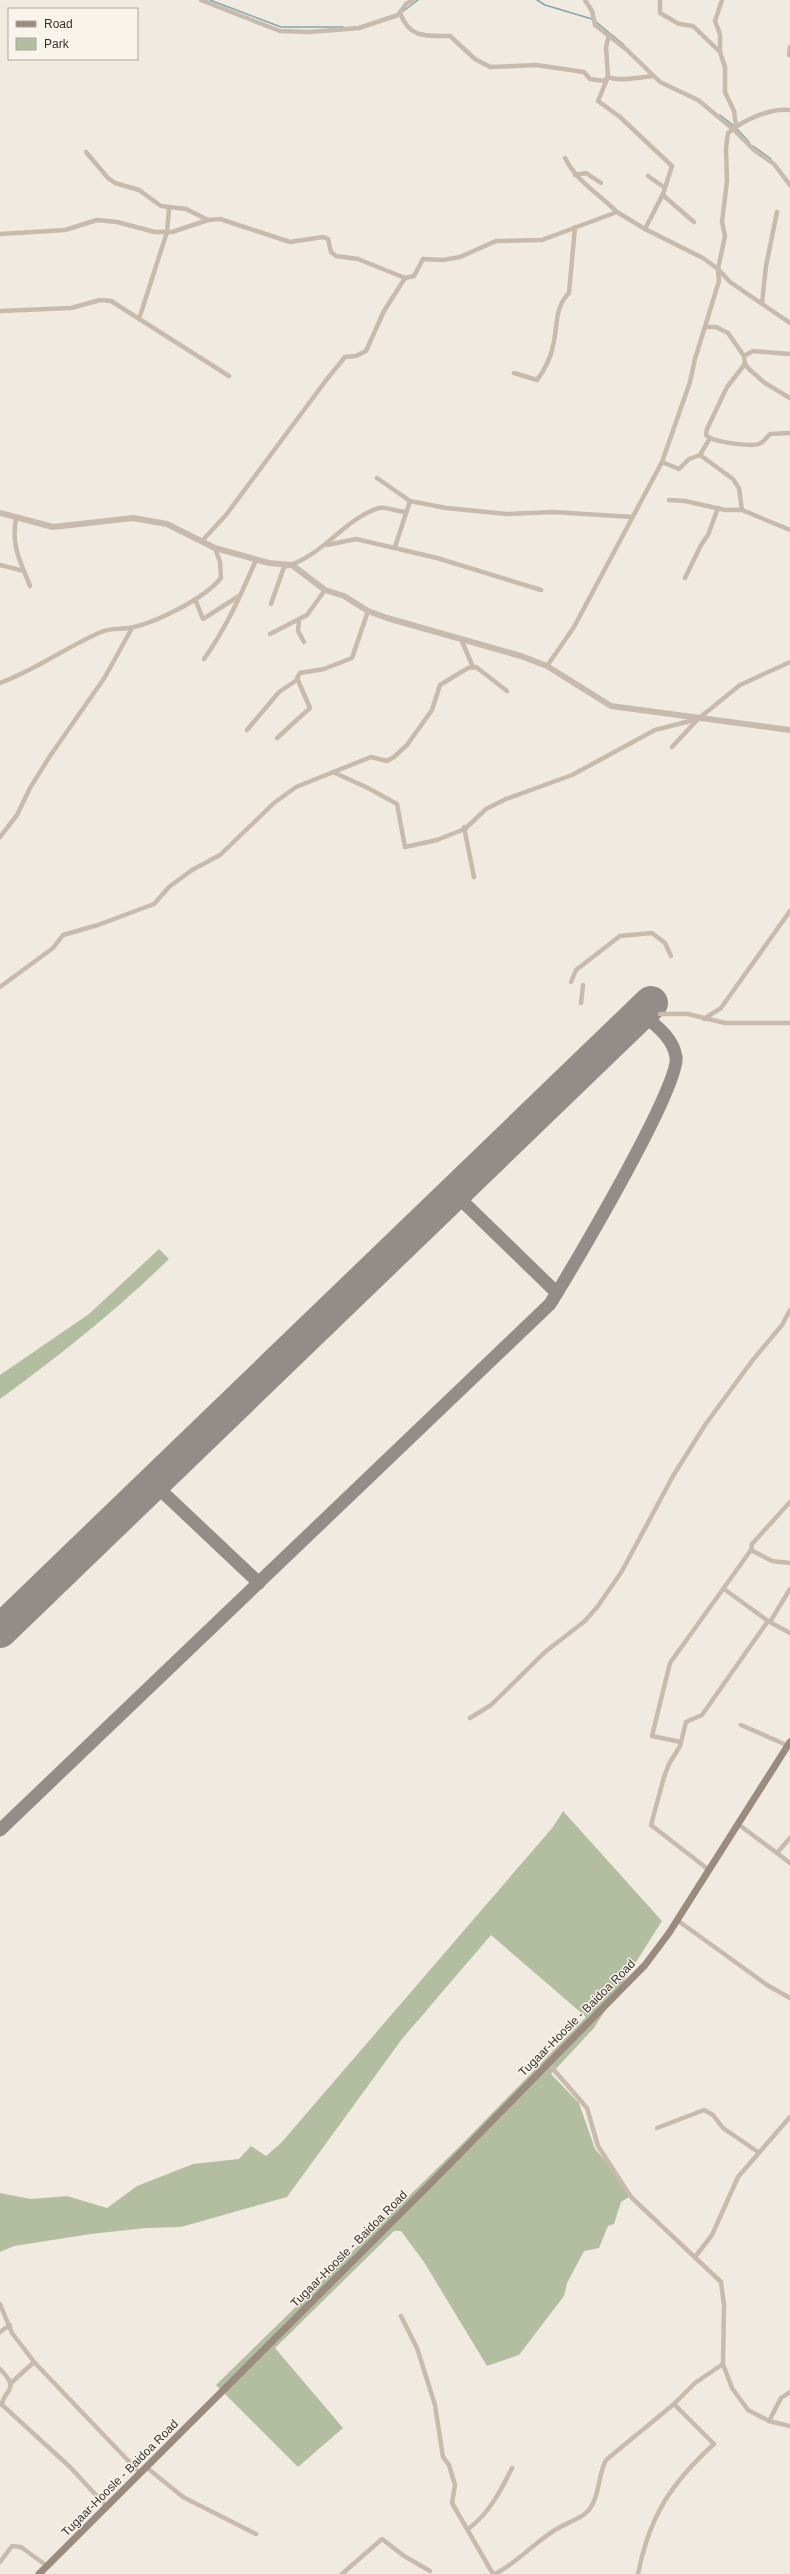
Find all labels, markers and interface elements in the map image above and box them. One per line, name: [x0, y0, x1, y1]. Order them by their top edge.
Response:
legend: [8, 8, 138, 60]
text: Road: [44, 17, 73, 31]
text: Park: [44, 37, 70, 51]
street label: Tugaar-Hoosle - Baidoa Road: [516, 1957, 638, 2079]
street label: Tugaar-Hoosle - Baidoa Road: [288, 2188, 410, 2310]
street label: Tugaar-Hoosle - Baidoa Road: [59, 2417, 181, 2539]

